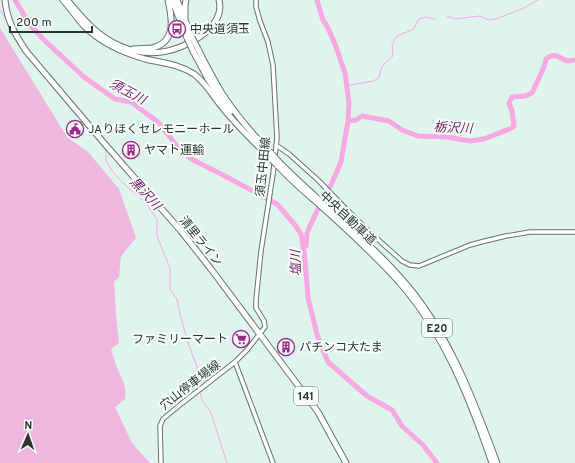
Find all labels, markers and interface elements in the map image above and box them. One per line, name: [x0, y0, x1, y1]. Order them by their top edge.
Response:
scale bar: [10, 8, 92, 34]
text: 200 m: [16, 15, 52, 31]
bus stop icon: 中央道須玉: [167, 19, 187, 39]
place label: 中央道須玉: [190, 22, 250, 38]
water label: 須玉川: [106, 77, 150, 110]
public building icon: JAりほくセレモニーホール: [65, 119, 85, 139]
water label: 栃沢川: [433, 120, 475, 138]
place label: JAりほくセレモニーホール: [88, 122, 234, 138]
street label: 須玉中田線: [253, 136, 275, 198]
building icon: ヤマト運輸: [121, 140, 141, 160]
place label: ヤマト運輸: [144, 143, 204, 159]
water label: 黒沢川: [125, 175, 165, 216]
street label: 中央自動車道: [316, 188, 379, 249]
street label: 清里ライン: [175, 213, 225, 270]
water label: 塩川: [289, 248, 305, 276]
road number: E20: [422, 319, 452, 337]
supermarket icon: ファミリーマート: [231, 329, 251, 349]
place label: ファミリーマート: [132, 332, 228, 348]
building icon: パチンコ大たま: [276, 337, 296, 357]
place label: パチンコ大たま: [299, 340, 383, 356]
street label: 穴山停車場線: [157, 357, 224, 414]
road number: 141: [294, 387, 318, 405]
north arrow: [8, 415, 48, 455]
text: N: [24, 419, 33, 433]

